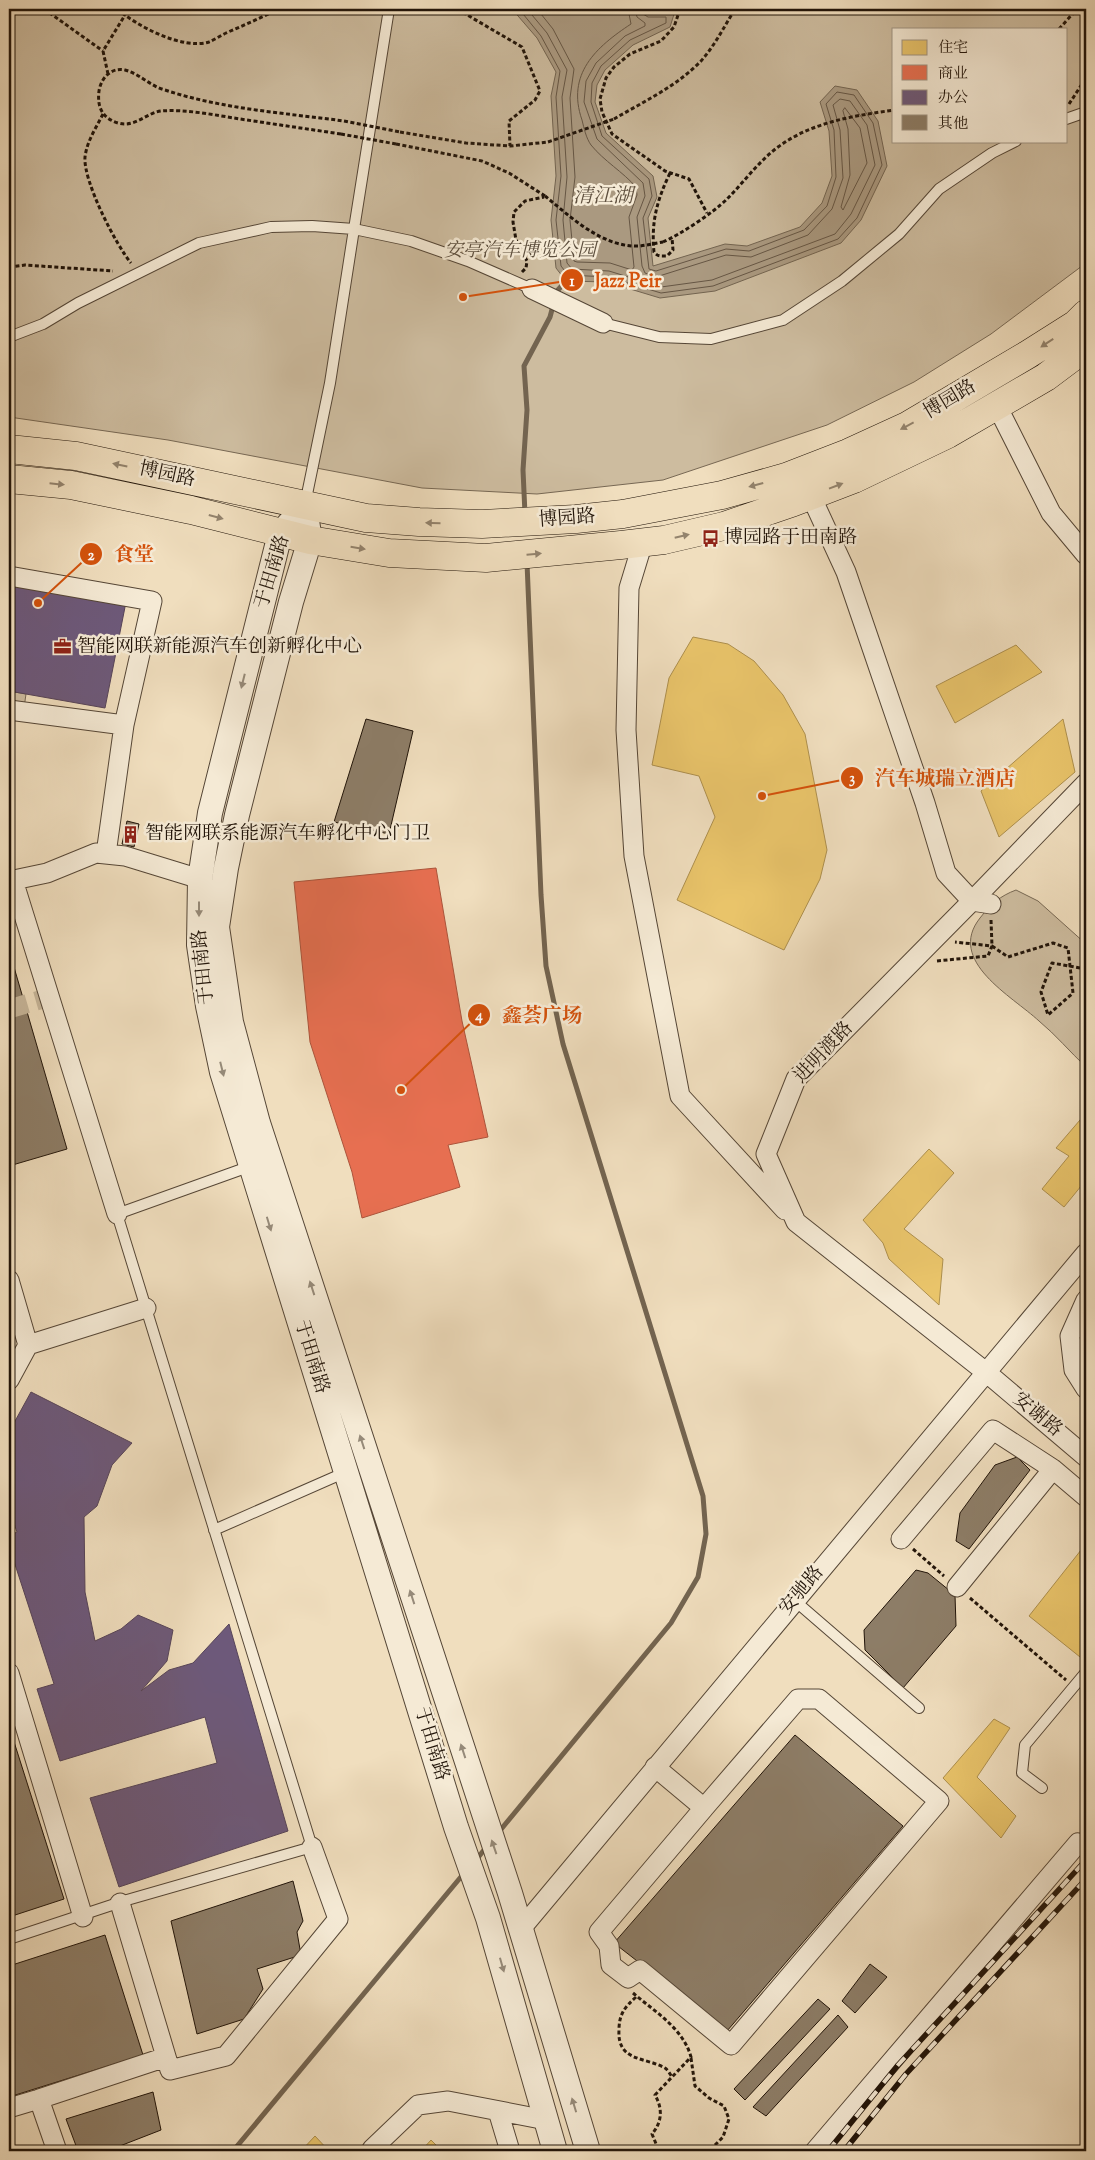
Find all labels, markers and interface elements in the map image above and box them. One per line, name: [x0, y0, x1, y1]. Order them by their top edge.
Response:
legend: [892, 28, 1068, 142]
text: 住宅: [938, 38, 968, 59]
text: 商业: [938, 64, 968, 85]
text: 办公: [938, 88, 968, 109]
text: 其他: [938, 114, 968, 135]
water label: 清江湖: [573, 183, 636, 212]
park label: 安亭汽车博览公园: [444, 238, 599, 265]
callout: Jazz Peir: [559, 263, 671, 298]
text: Jazz Peir: [592, 268, 662, 297]
text: 1: [569, 272, 575, 293]
one-way arrow: [1040, 338, 1053, 347]
street label: 博园路: [919, 374, 981, 426]
one-way arrow: [900, 422, 914, 430]
street label: 博园路: [136, 456, 198, 494]
one-way arrow: [113, 461, 128, 469]
one-way arrow: [50, 480, 66, 488]
one-way arrow: [749, 482, 764, 490]
one-way arrow: [829, 482, 844, 490]
street label: 博园路: [538, 504, 596, 534]
one-way arrow: [209, 513, 224, 521]
one-way arrow: [425, 518, 441, 526]
place label: 博园路于田南路: [724, 525, 857, 552]
bus stop icon: 博园路于田南路: [700, 528, 720, 548]
street label: 于田南路: [249, 532, 297, 612]
one-way arrow: [674, 532, 689, 540]
callout: 食堂: [79, 537, 164, 572]
text: 食堂: [114, 542, 154, 571]
one-way arrow: [350, 544, 366, 552]
text: 2: [87, 546, 95, 567]
one-way arrow: [526, 550, 542, 558]
place label: 智能网联新能源汽车创新孵化中心: [77, 634, 362, 661]
office icon: 智能网联新能源汽车创新孵化中心: [53, 637, 73, 657]
one-way arrow: [239, 673, 247, 688]
callout: 汽车城瑞立酒店: [840, 760, 1025, 795]
text: 汽车城瑞立酒店: [875, 766, 1015, 795]
text: 3: [849, 769, 855, 790]
place label: 智能网联系能源汽车孵化中心门卫: [145, 821, 430, 848]
building icon: 智能网联系能源汽车孵化中心门卫: [121, 824, 141, 844]
one-way arrow: [195, 901, 203, 917]
street label: 于田南路: [187, 928, 221, 1006]
callout: 鑫荟广场: [467, 997, 592, 1032]
text: 鑫荟广场: [502, 1003, 582, 1032]
text: 4: [474, 1006, 483, 1027]
street label: 进明渡路: [788, 1016, 860, 1090]
one-way arrow: [218, 1061, 226, 1076]
one-way arrow: [266, 1217, 274, 1232]
one-way arrow: [307, 1280, 315, 1295]
street label: 于田南路: [287, 1317, 335, 1397]
street label: 安谢路: [1006, 1386, 1068, 1444]
one-way arrow: [358, 1435, 365, 1450]
street label: 安驰路: [773, 1560, 831, 1622]
one-way arrow: [408, 1589, 416, 1604]
street label: 于田南路: [407, 1704, 455, 1784]
one-way arrow: [458, 1744, 466, 1759]
one-way arrow: [490, 1839, 497, 1854]
one-way arrow: [498, 1958, 506, 1973]
one-way arrow: [569, 2097, 577, 2112]

